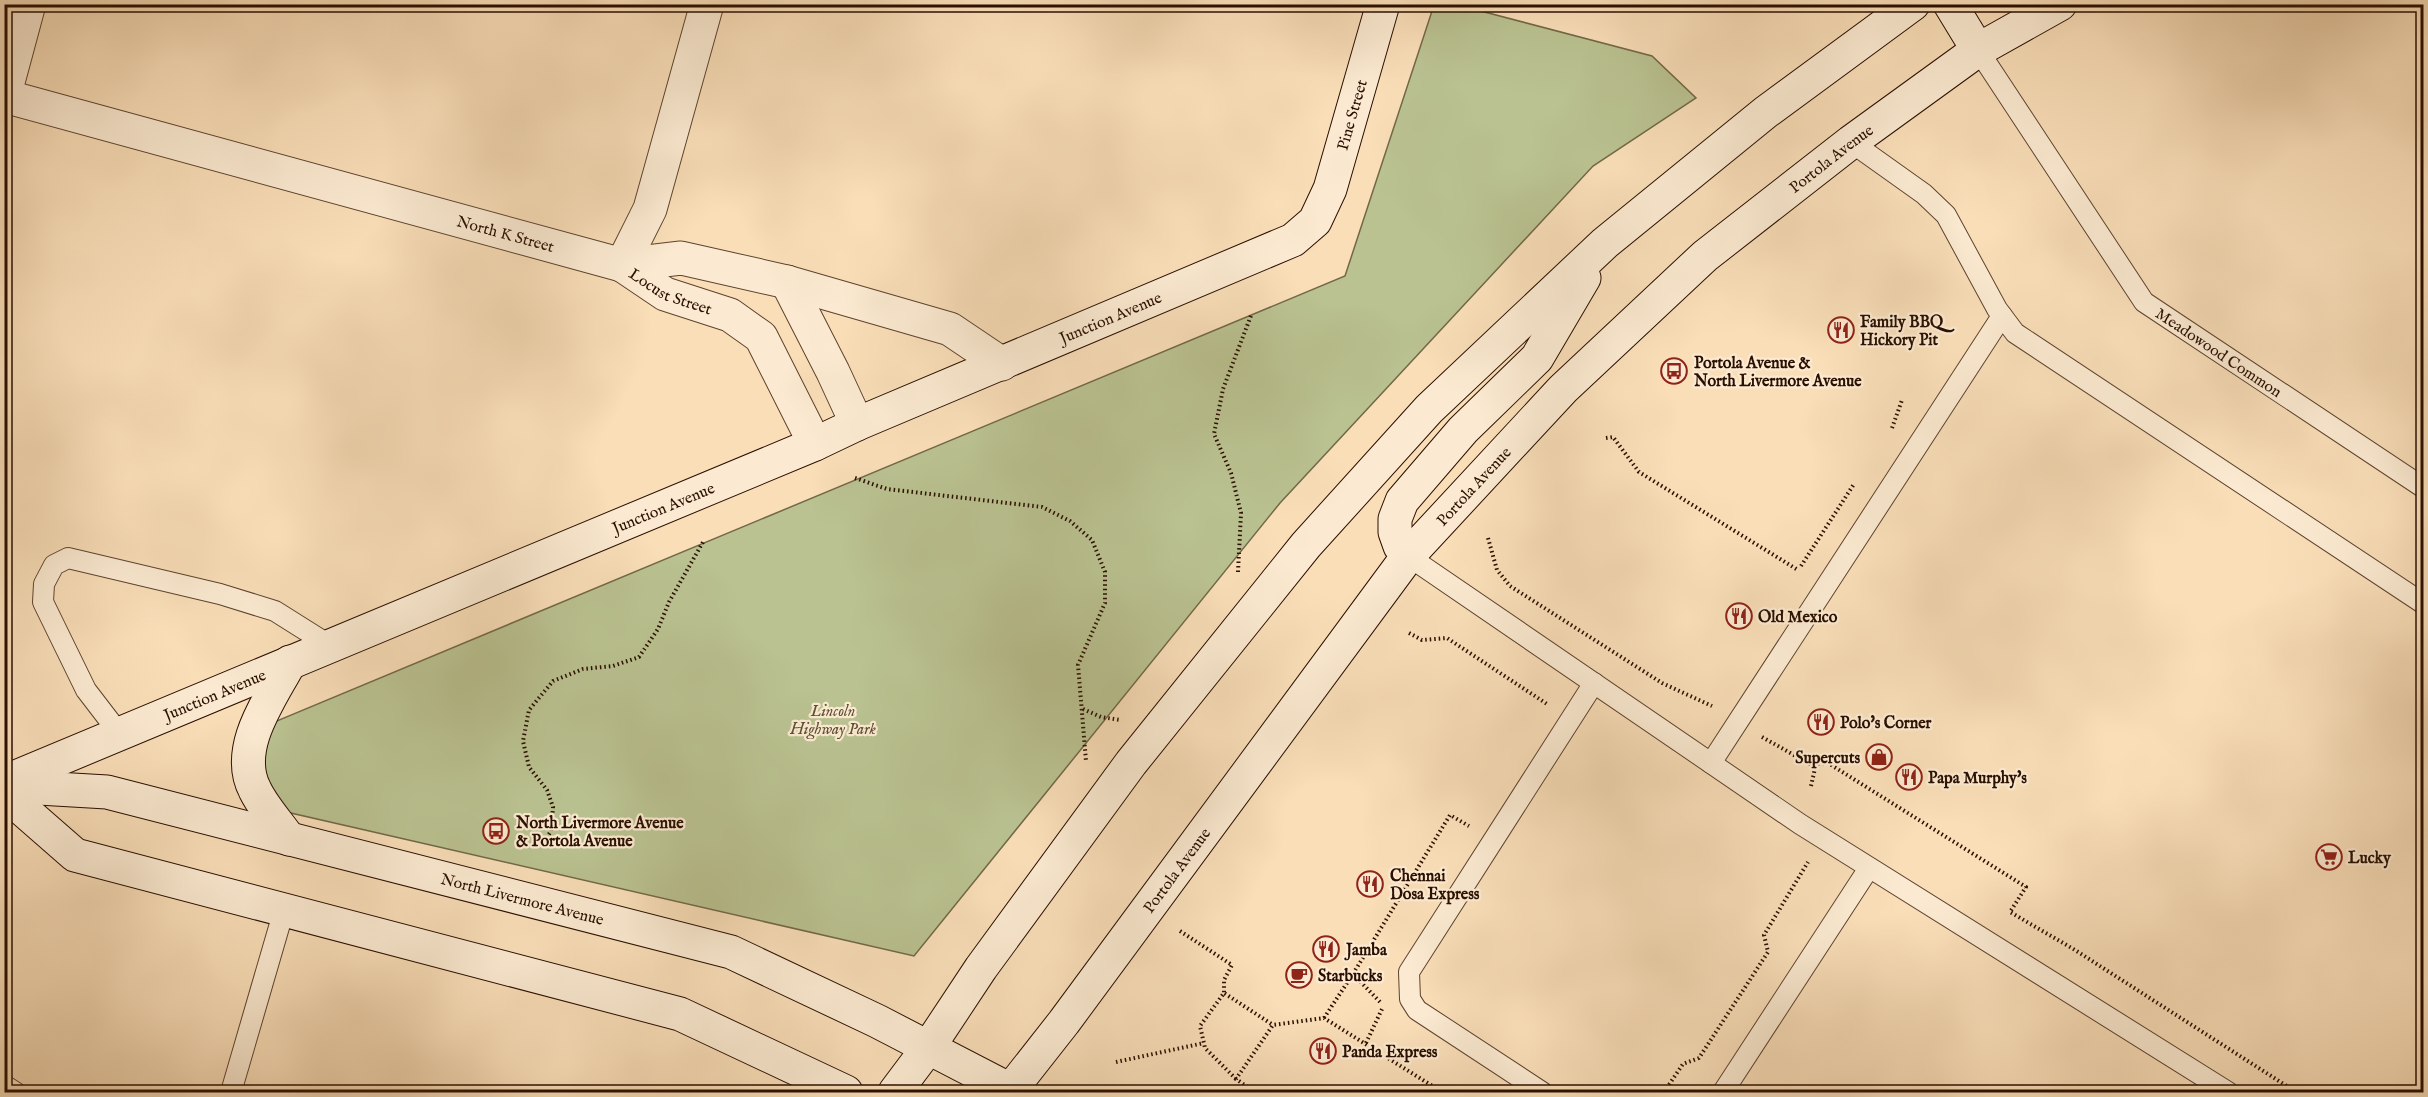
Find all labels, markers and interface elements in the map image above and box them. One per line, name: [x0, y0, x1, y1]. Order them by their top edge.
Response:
street label: Pine Street: [1334, 77, 1373, 153]
street label: Portola Avenue: [1786, 121, 1878, 199]
street label: North K Street: [454, 212, 557, 258]
street label: Locust Street: [625, 265, 715, 321]
street label: Junction Avenue: [1055, 289, 1165, 350]
street label: Meadowood Common: [2151, 304, 2286, 403]
place label: Family BBQ Hickory Pit: [1860, 313, 1955, 351]
restaurant icon: Family BBQ Hickory Pit: [1826, 315, 1856, 345]
place label: Portola Avenue & North Livermore Avenue: [1693, 354, 1862, 392]
bus stop icon: Portola Avenue & North Livermore Avenue: [1659, 356, 1689, 386]
street label: Portola Avenue: [1433, 443, 1516, 531]
street label: Junction Avenue: [608, 479, 718, 540]
restaurant icon: Old Mexico: [1724, 601, 1754, 631]
place label: Old Mexico: [1758, 608, 1838, 628]
street label: Junction Avenue: [159, 666, 269, 727]
park label: Lincoln Highway Park: [789, 702, 876, 740]
restaurant icon: Polo's Corner: [1806, 707, 1836, 737]
place label: Polo's Corner: [1840, 714, 1932, 734]
shop icon: Supercuts: [1864, 742, 1894, 772]
place label: Supercuts: [1795, 749, 1860, 769]
restaurant icon: Papa Murphy's: [1894, 762, 1924, 792]
place label: Papa Murphy's: [1928, 769, 2027, 789]
place label: North Livermore Avenue & Portola Avenue: [515, 814, 684, 852]
bus stop icon: North Livermore Avenue & Portola Avenue: [481, 816, 511, 846]
street label: Portola Avenue: [1140, 825, 1216, 918]
supermarket icon: Lucky: [2314, 842, 2344, 872]
place label: Lucky: [2348, 849, 2392, 869]
place label: Chennai Dosa Express: [1390, 867, 1480, 905]
restaurant icon: Chennai Dosa Express: [1355, 869, 1385, 899]
street label: North Livermore Avenue: [438, 870, 606, 931]
restaurant icon: Jamba: [1311, 934, 1341, 964]
place label: Jamba: [1344, 941, 1388, 961]
cafe icon: Starbucks: [1284, 960, 1314, 990]
place label: Starbucks: [1318, 967, 1383, 987]
restaurant icon: Panda Express: [1308, 1036, 1338, 1066]
place label: Panda Express: [1342, 1043, 1438, 1063]

